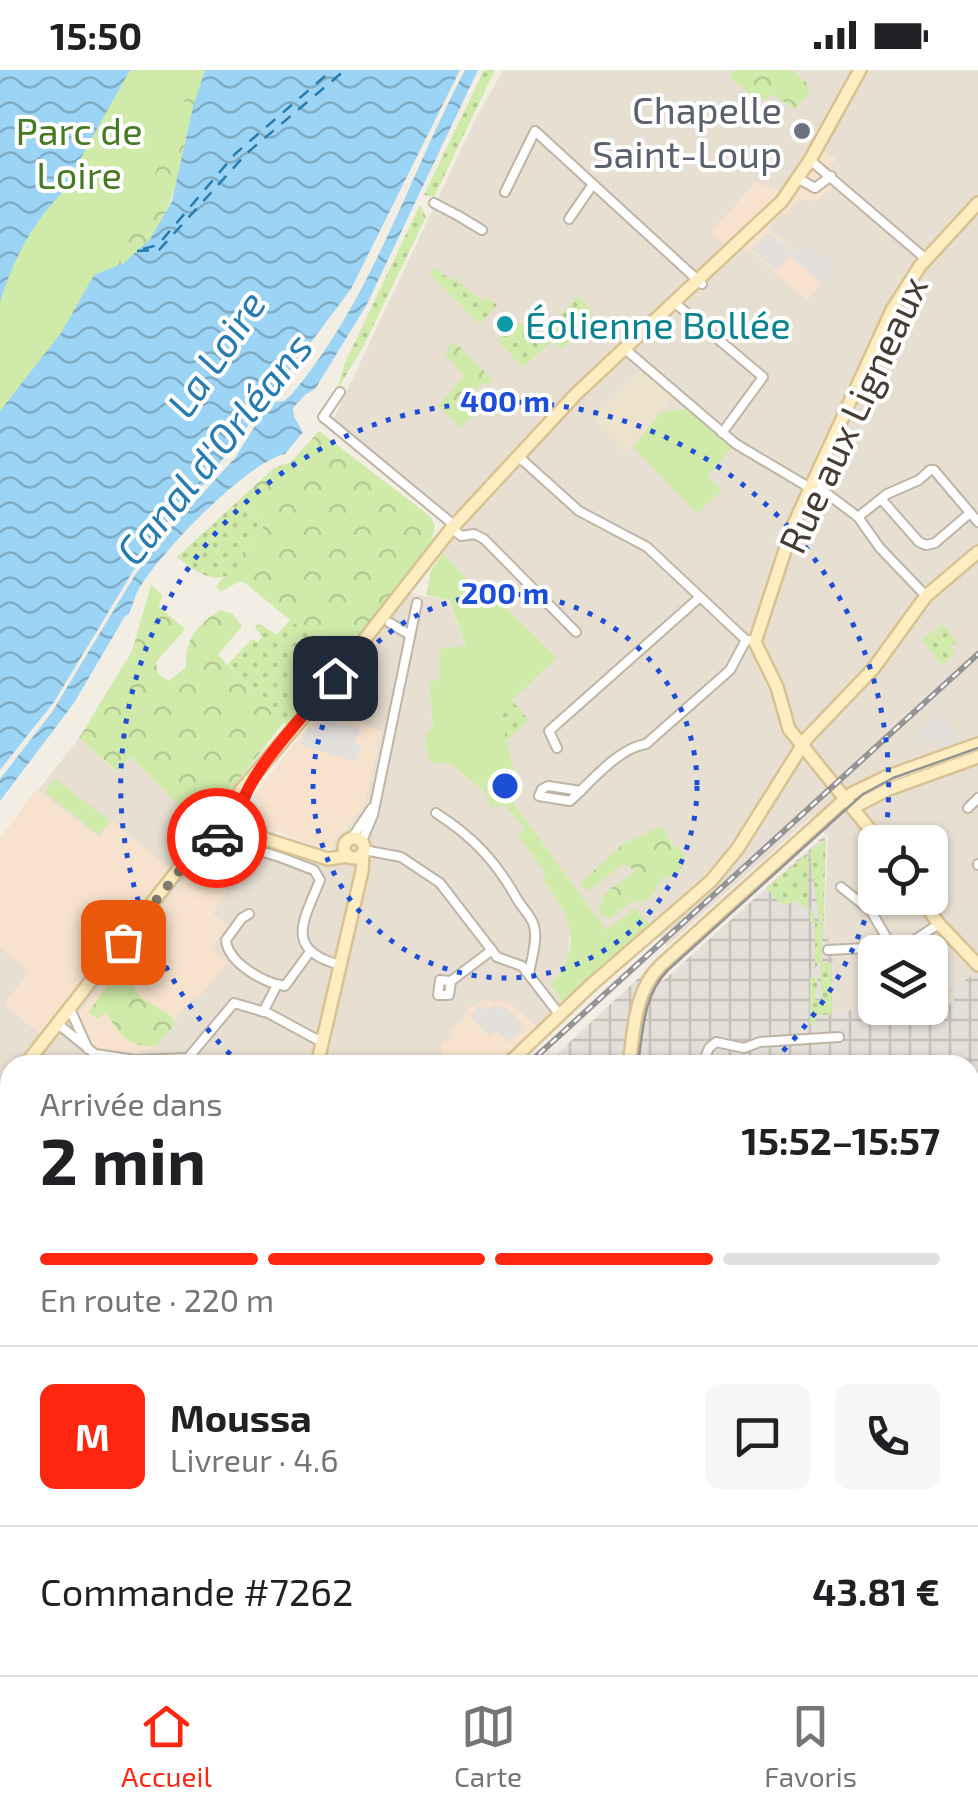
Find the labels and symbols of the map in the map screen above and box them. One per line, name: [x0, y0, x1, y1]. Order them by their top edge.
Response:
place label: Chapelle Saint-Loup: [592, 86, 782, 176]
park label: Parc de Loire: [15, 107, 143, 197]
marker: Chapelle Saint-Loup: [791, 120, 813, 142]
street label: Rue aux Ligneaux: [768, 268, 936, 560]
water label: La Loire: [156, 281, 274, 425]
place label: Éolienne Bollée: [525, 301, 791, 347]
marker: Éolienne Bollée: [494, 313, 516, 335]
water label: Canal d'Orléans: [105, 322, 321, 574]
text: 400 m: [460, 382, 550, 418]
text: 200 m: [461, 574, 549, 610]
pin: [293, 636, 378, 721]
centre of rings: [487, 768, 523, 804]
courier: [167, 788, 267, 888]
pin: [81, 900, 166, 985]

